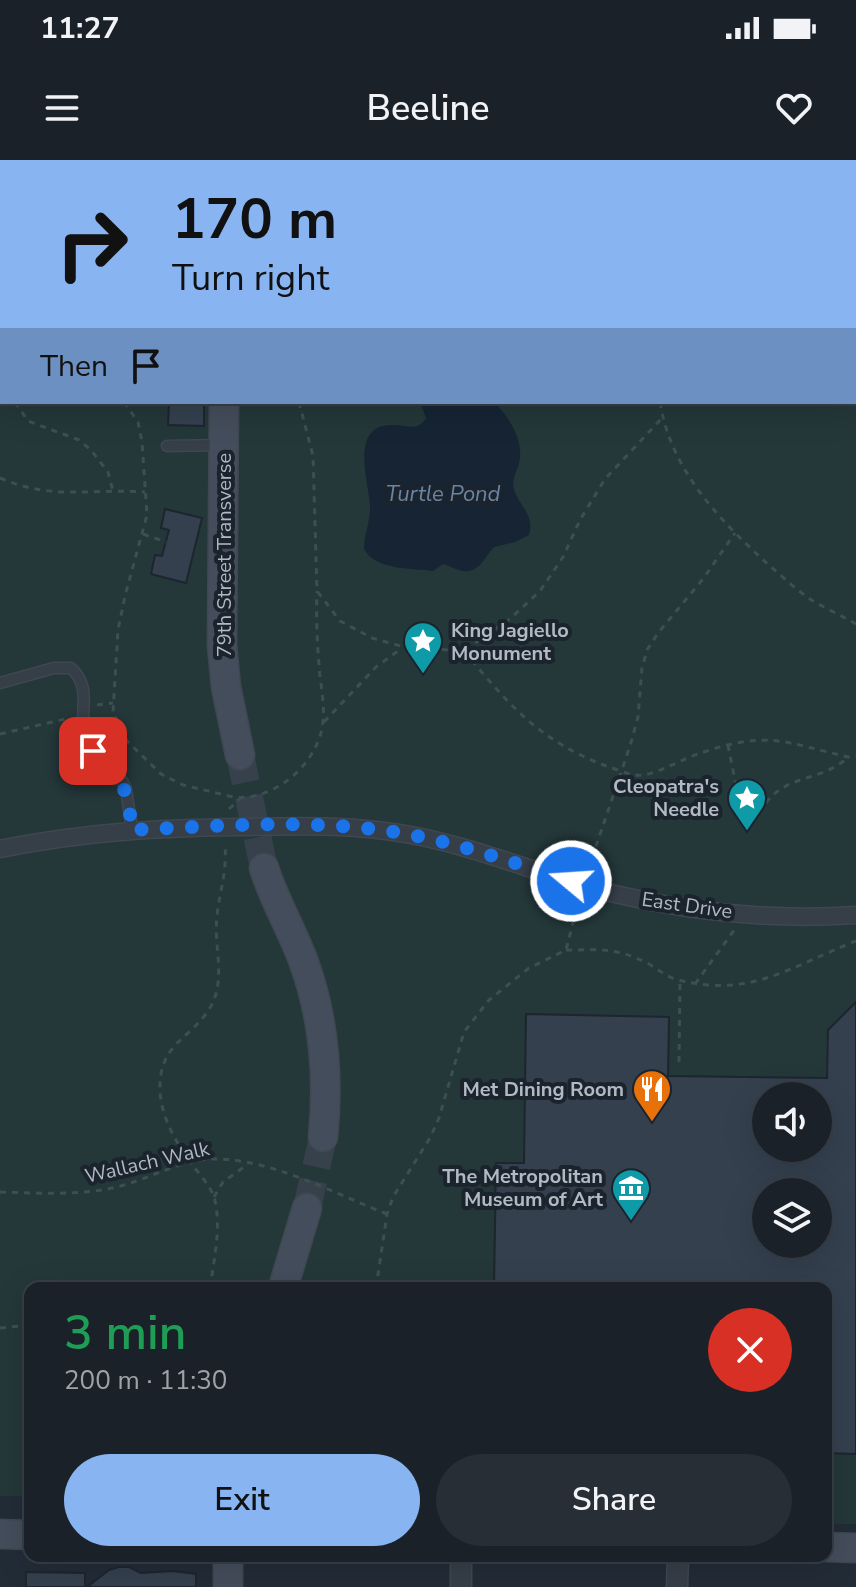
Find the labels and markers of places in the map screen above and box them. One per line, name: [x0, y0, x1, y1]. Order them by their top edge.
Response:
place label: King Jagiello Monument: [451, 617, 569, 667]
place icon: King Jagiello Monument: [402, 620, 444, 675]
pin: [59, 717, 127, 785]
place label: Cleopatra's Needle: [613, 773, 719, 823]
place icon: Cleopatra's Needle: [726, 777, 768, 832]
restaurant icon: Met Dining Room: [631, 1068, 673, 1123]
place label: Met Dining Room: [462, 1076, 624, 1103]
place label: The Metropolitan Museum of Art: [442, 1163, 603, 1213]
museum icon: The Metropolitan Museum of Art: [610, 1167, 652, 1222]

